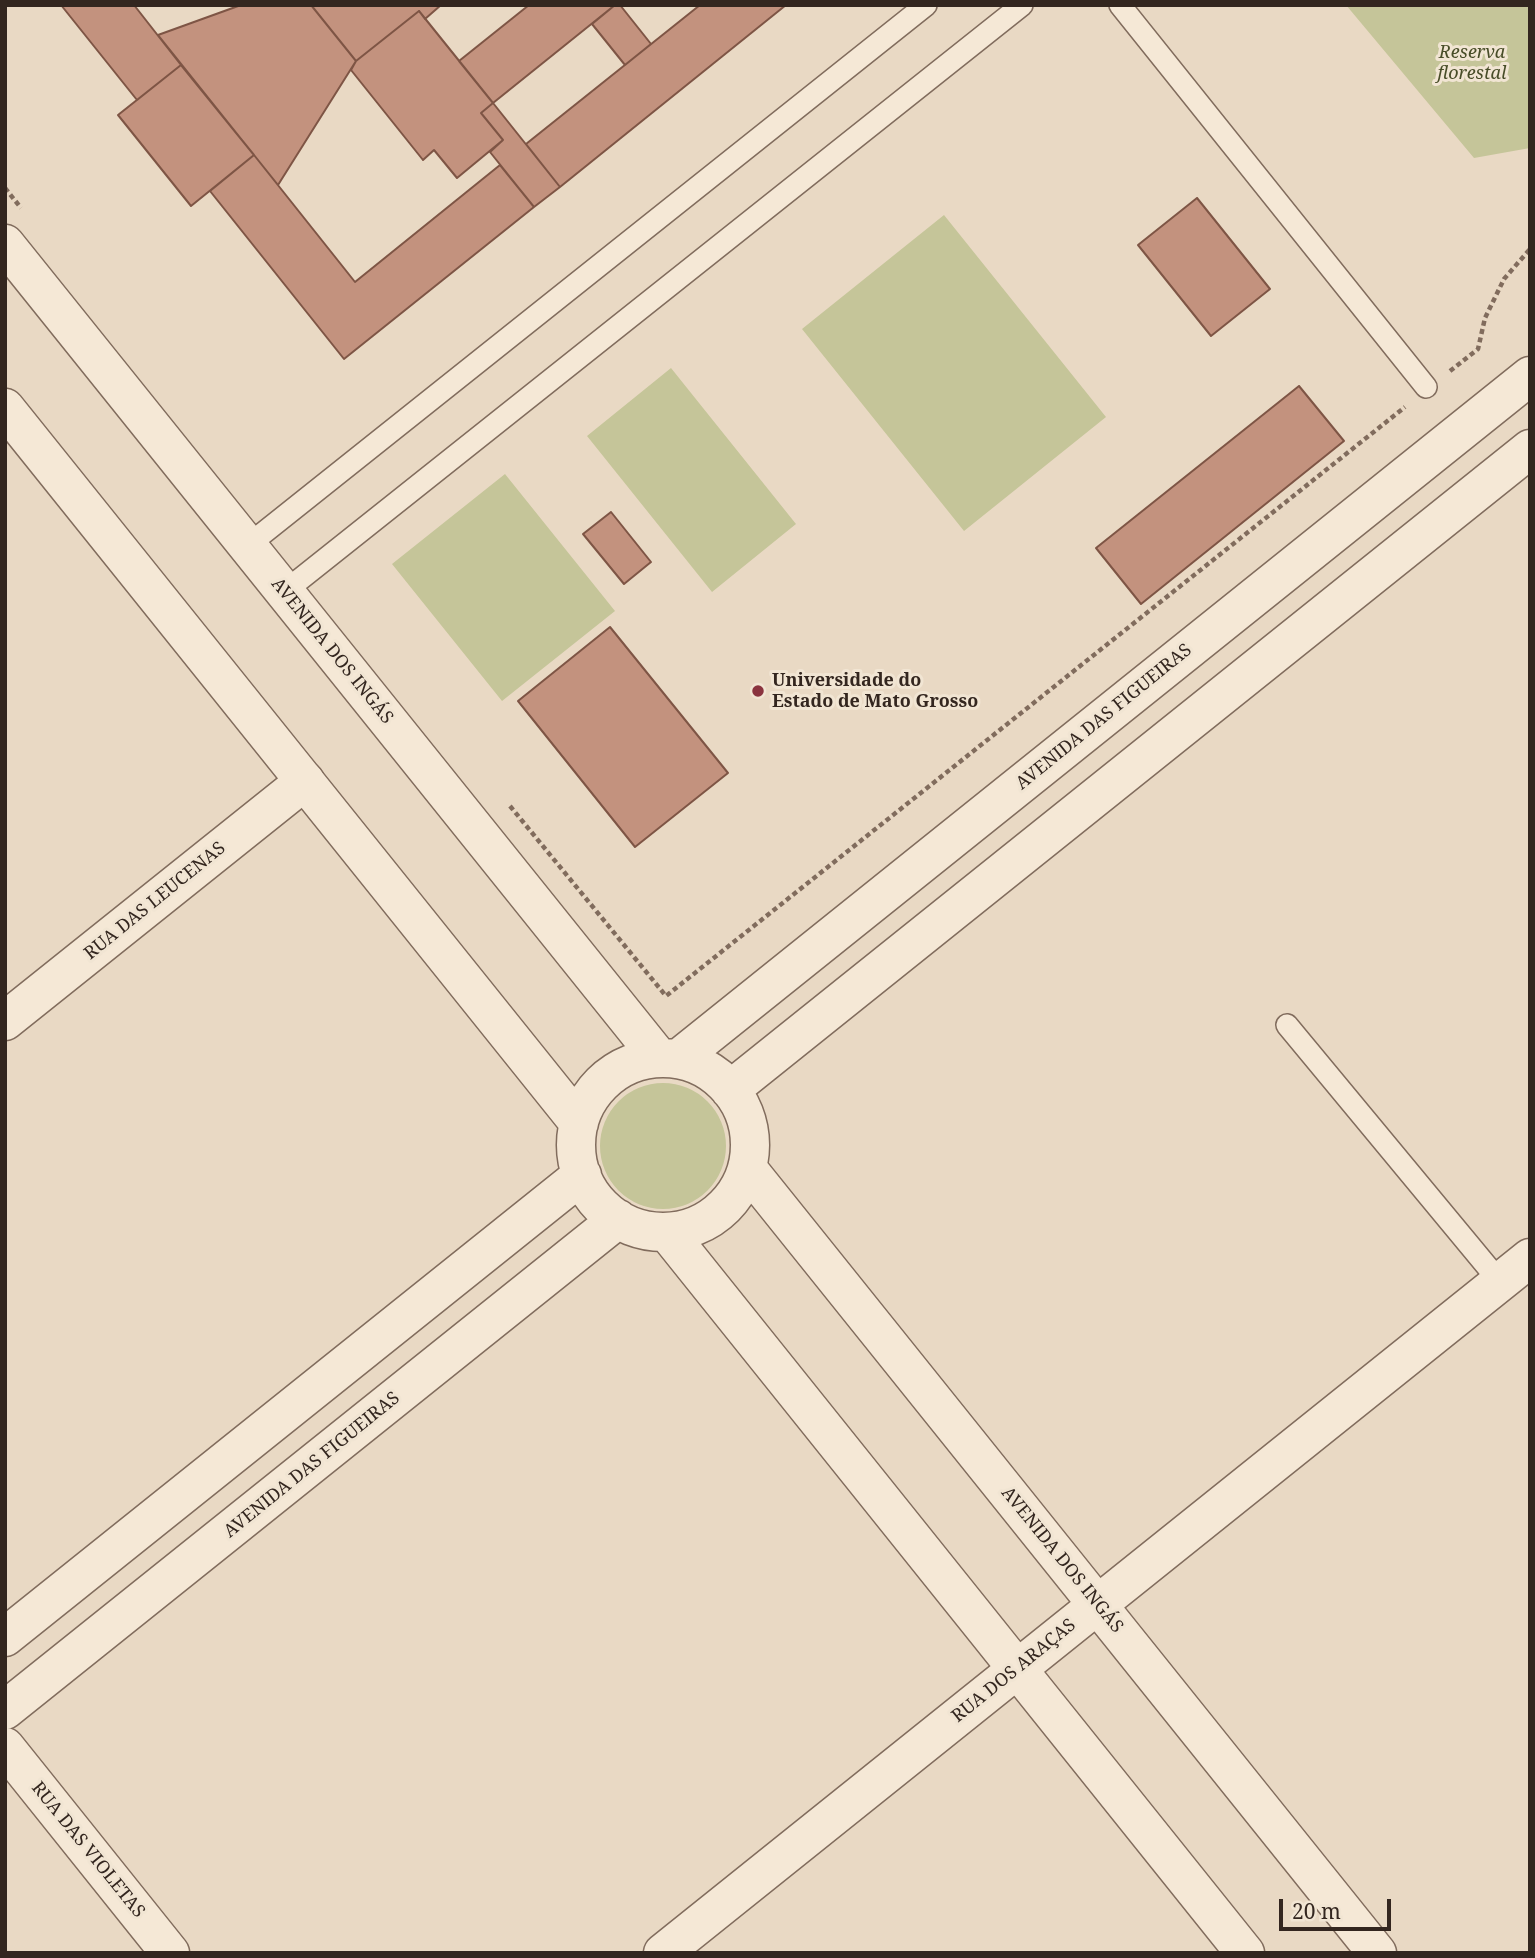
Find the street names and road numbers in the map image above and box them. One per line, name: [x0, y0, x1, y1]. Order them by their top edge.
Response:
street label: AVENIDA DOS INGÁS: [266, 574, 398, 728]
street label: AVENIDA DAS FIGUEIRAS: [1012, 639, 1196, 795]
street label: RUA DAS LEUCENAS: [80, 837, 230, 965]
street label: AVENIDA DAS FIGUEIRAS: [220, 1387, 404, 1543]
street label: AVENIDA DOS INGÁS: [996, 1483, 1128, 1637]
street label: RUA DOS ARAÇAS: [948, 1615, 1080, 1727]
street label: RUA DAS VIOLETAS: [27, 1778, 149, 1922]

